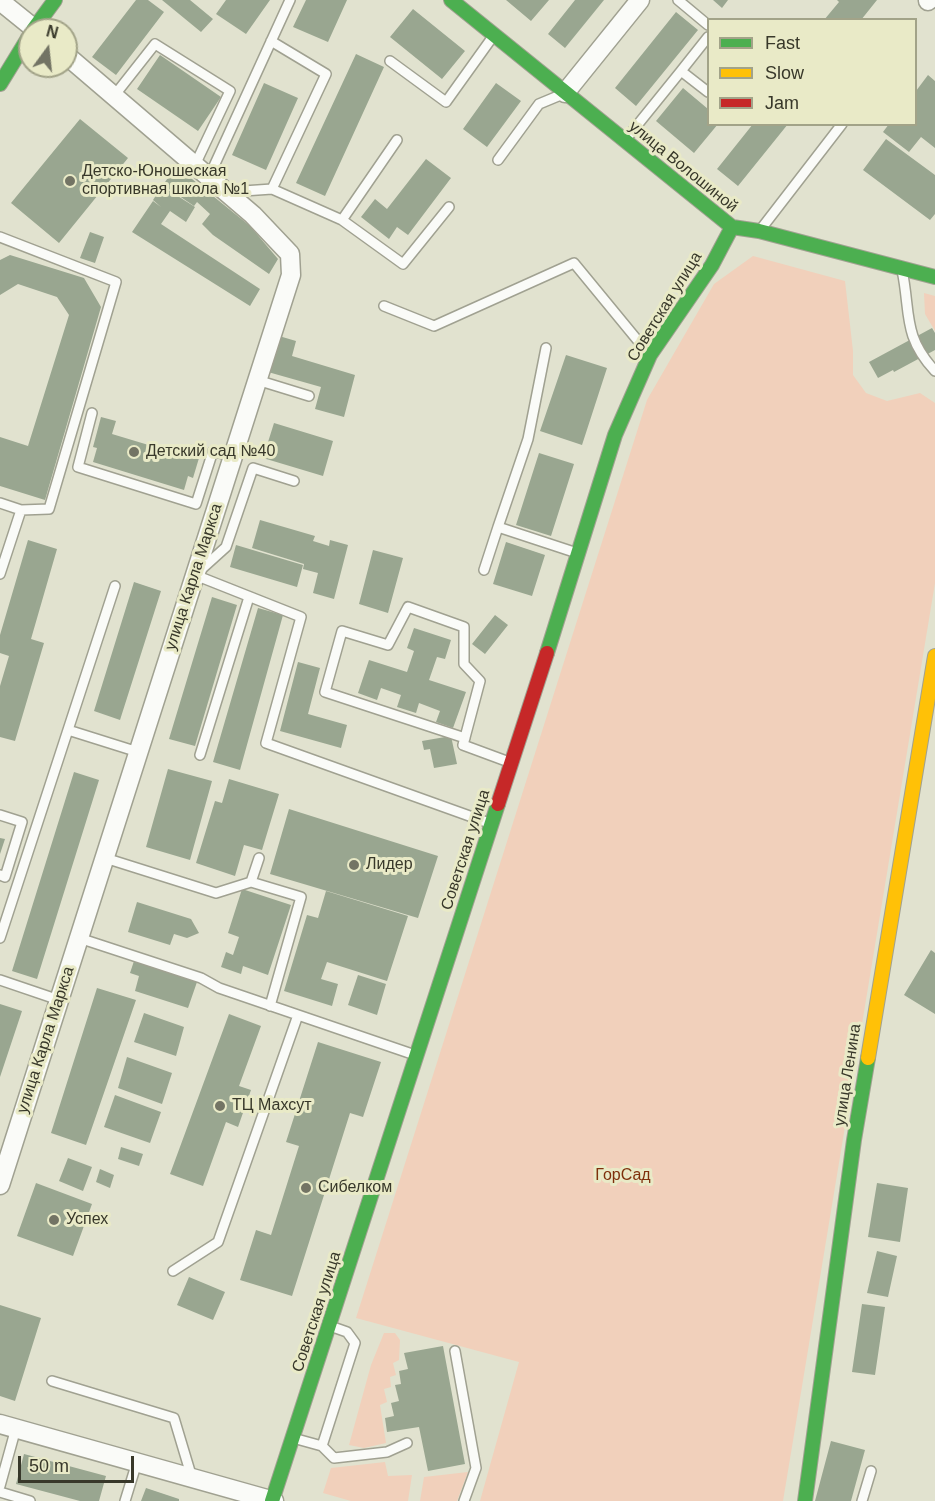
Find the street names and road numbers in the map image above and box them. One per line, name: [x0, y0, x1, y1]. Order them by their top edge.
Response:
street label: улица Волошиной: [625, 117, 741, 217]
street label: Советская улица: [624, 249, 706, 365]
street label: улица Карла Маркса: [161, 501, 227, 653]
street label: Советская улица: [437, 787, 495, 913]
street label: улица Карла Маркса: [13, 964, 79, 1116]
street label: улица Ленина: [830, 1022, 866, 1128]
street label: Советская улица: [288, 1249, 346, 1375]

